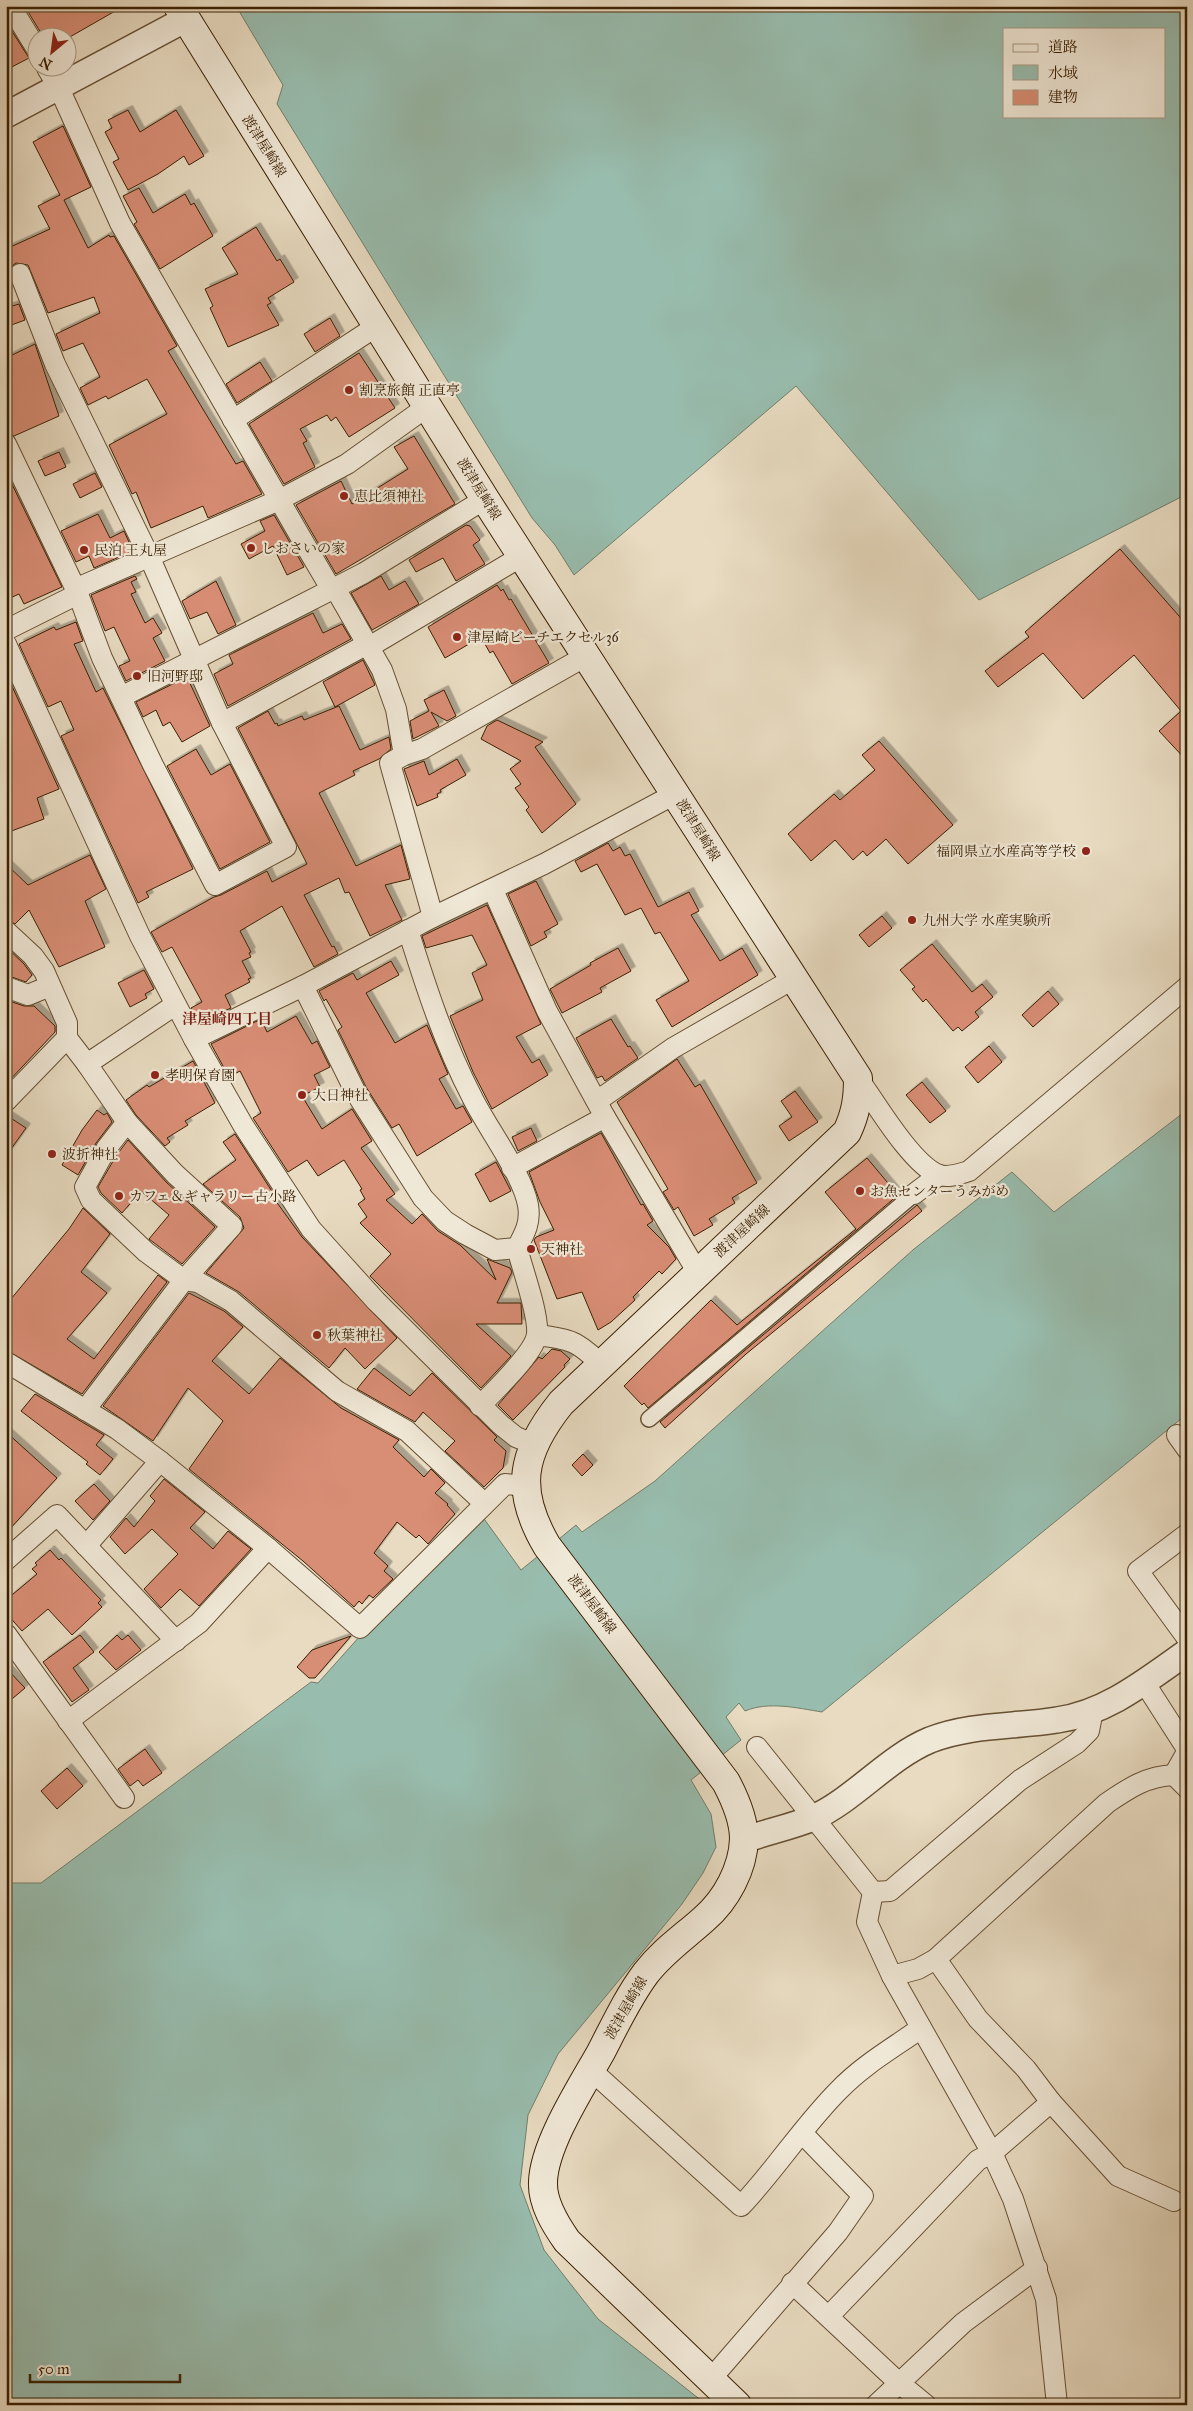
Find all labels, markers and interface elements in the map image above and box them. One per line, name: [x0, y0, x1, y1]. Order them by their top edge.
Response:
north arrow: [28, 28, 78, 78]
legend: [1003, 28, 1166, 118]
text: 道路: [1048, 38, 1078, 56]
text: N: [37, 53, 55, 73]
text: 水域: [1048, 64, 1078, 82]
text: 建物: [1048, 88, 1078, 106]
street label: 渡津屋崎線: [238, 112, 290, 180]
place label: 割烹旅館 正直亭: [359, 382, 460, 399]
marker: 割烹旅館 正直亭: [343, 384, 355, 396]
street label: 渡津屋崎線: [453, 455, 505, 523]
place label: 恵比須神社: [354, 488, 424, 505]
marker: 恵比須神社: [338, 490, 350, 502]
place label: しおさいの家: [261, 540, 345, 557]
place label: 民泊 王丸屋: [94, 542, 167, 559]
marker: しおさいの家: [245, 542, 257, 554]
marker: 民泊 王丸屋: [78, 544, 90, 556]
place label: 津屋崎ビーチエクセル36: [467, 629, 619, 646]
marker: 津屋崎ビーチエクセル36: [451, 631, 463, 643]
place label: 旧河野邸: [147, 668, 203, 685]
marker: 旧河野邸: [131, 670, 143, 682]
street label: 渡津屋崎線: [672, 796, 724, 864]
place label: 福岡県立水産高等学校: [936, 843, 1076, 860]
marker: 福岡県立水産高等学校: [1080, 845, 1092, 857]
place label: 九州大学 水産実験所: [922, 912, 1051, 929]
marker: 九州大学 水産実験所: [906, 914, 918, 926]
district label: 津屋崎四丁目: [182, 1010, 272, 1028]
place label: 孝明保育園: [165, 1067, 235, 1084]
marker: 孝明保育園: [149, 1069, 161, 1081]
place label: 大日神社: [312, 1087, 368, 1104]
marker: 大日神社: [296, 1089, 308, 1101]
place label: 波折神社: [62, 1146, 118, 1163]
marker: 波折神社: [46, 1148, 58, 1160]
place label: お魚センターうみがめ: [870, 1183, 1009, 1200]
marker: お魚センターうみがめ: [854, 1185, 866, 1197]
place label: カフェ＆ギャラリー古小路: [129, 1188, 296, 1205]
marker: カフェ＆ギャラリー古小路: [113, 1190, 125, 1202]
street label: 渡津屋崎線: [711, 1201, 773, 1261]
place label: 天神社: [541, 1241, 583, 1258]
marker: 天神社: [525, 1243, 537, 1255]
place label: 秋葉神社: [327, 1327, 383, 1344]
marker: 秋葉神社: [311, 1329, 323, 1341]
street label: 渡津屋崎線: [564, 1571, 620, 1637]
street label: 渡津屋崎線: [601, 1973, 651, 2043]
scale bar: [30, 2351, 180, 2383]
text: 50 m: [38, 2360, 70, 2378]

